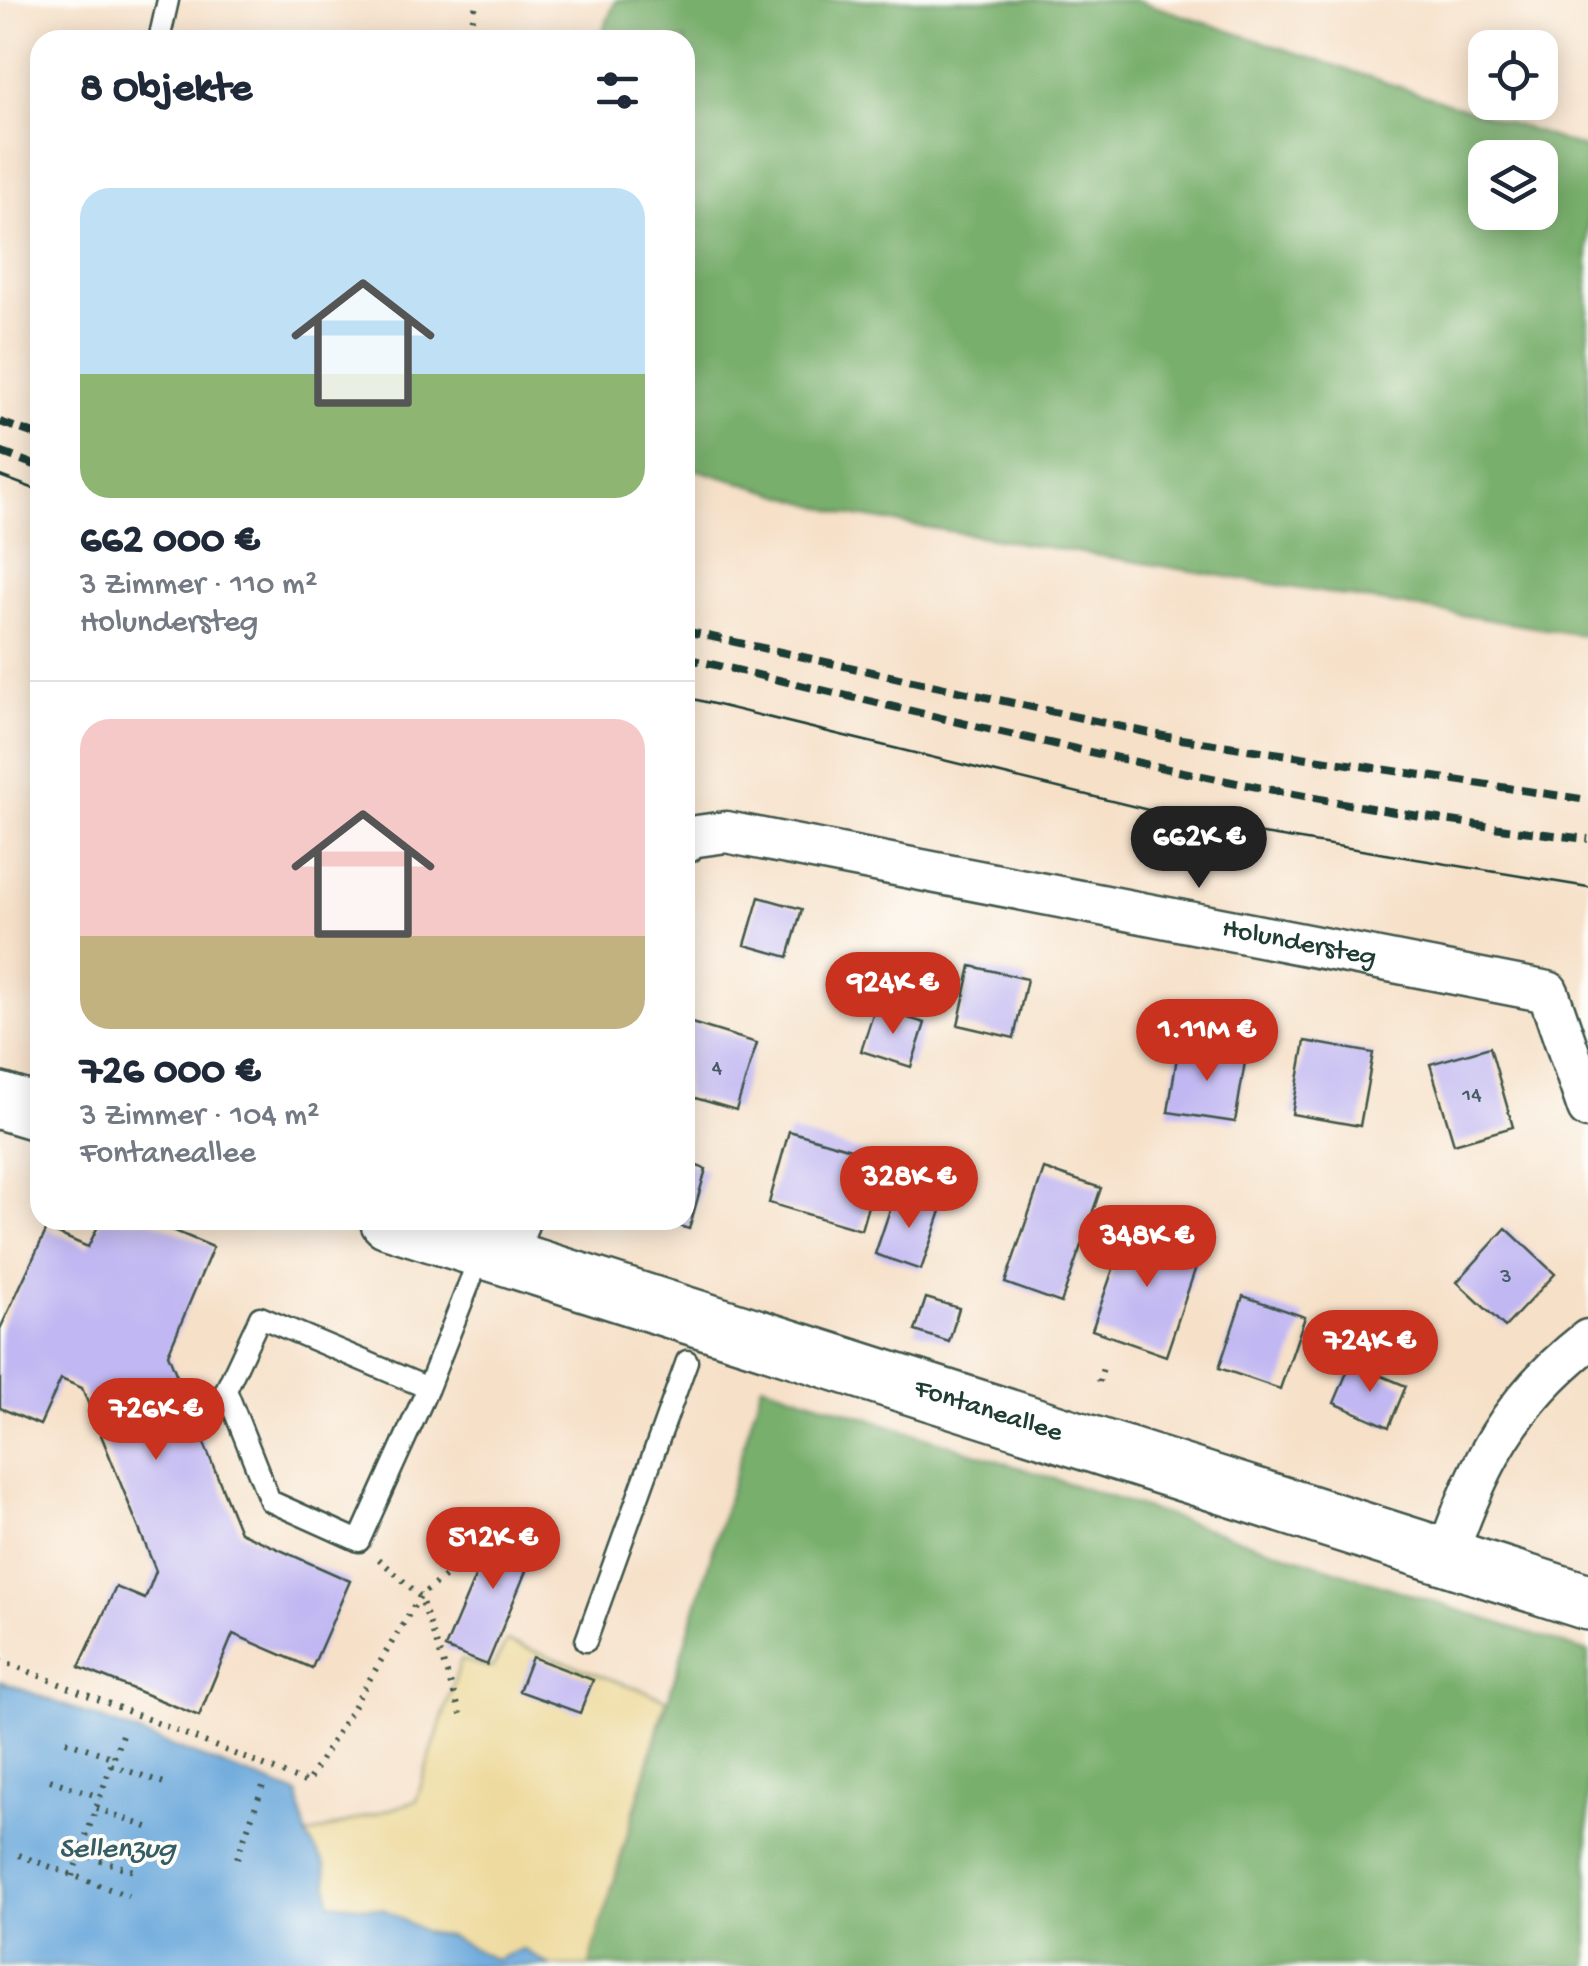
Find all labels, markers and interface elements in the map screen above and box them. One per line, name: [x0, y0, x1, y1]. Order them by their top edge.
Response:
map controls: [1468, 30, 1558, 230]
button: locate: [1468, 30, 1558, 120]
icon: filters: [590, 63, 645, 118]
text: 8 Objekte: [80, 66, 252, 115]
button: layers: [1468, 140, 1558, 230]
icon: home: [273, 253, 453, 433]
text: 662 000 €: [80, 518, 260, 567]
text: 3 Zimmer · 110 m²: [80, 567, 317, 605]
text: Holundersteg: [80, 605, 258, 643]
icon: home: [273, 784, 453, 964]
pin: 662K €: [1118, 806, 1280, 891]
text: 662K €: [1153, 819, 1245, 857]
street label: Holundersteg: [1219, 912, 1379, 975]
pin: 924K €: [812, 952, 974, 1037]
text: 924K €: [847, 965, 939, 1003]
pin: 1.11M €: [1115, 999, 1299, 1084]
text: 1.11M €: [1158, 1012, 1256, 1050]
text: 726 000 €: [80, 1049, 260, 1098]
house number: 4: [712, 1056, 723, 1082]
house number: 14: [1461, 1083, 1482, 1109]
text: 3 Zimmer · 104 m²: [80, 1098, 320, 1136]
text: Fontaneallee: [80, 1136, 256, 1174]
pin: 328K €: [828, 1146, 990, 1231]
text: 328K €: [862, 1159, 956, 1197]
pin: 348K €: [1066, 1205, 1228, 1290]
text: 348K €: [1100, 1218, 1194, 1256]
house number: 3: [1499, 1265, 1512, 1291]
pin: 724K €: [1289, 1310, 1451, 1395]
text: 724K €: [1324, 1323, 1416, 1361]
street label: Fontaneallee: [909, 1372, 1067, 1450]
pin: 726K €: [75, 1378, 237, 1463]
text: 726K €: [110, 1391, 202, 1429]
pin: 512K €: [412, 1507, 574, 1592]
text: 512K €: [448, 1520, 538, 1558]
water label: Sellenzug: [59, 1833, 177, 1868]

